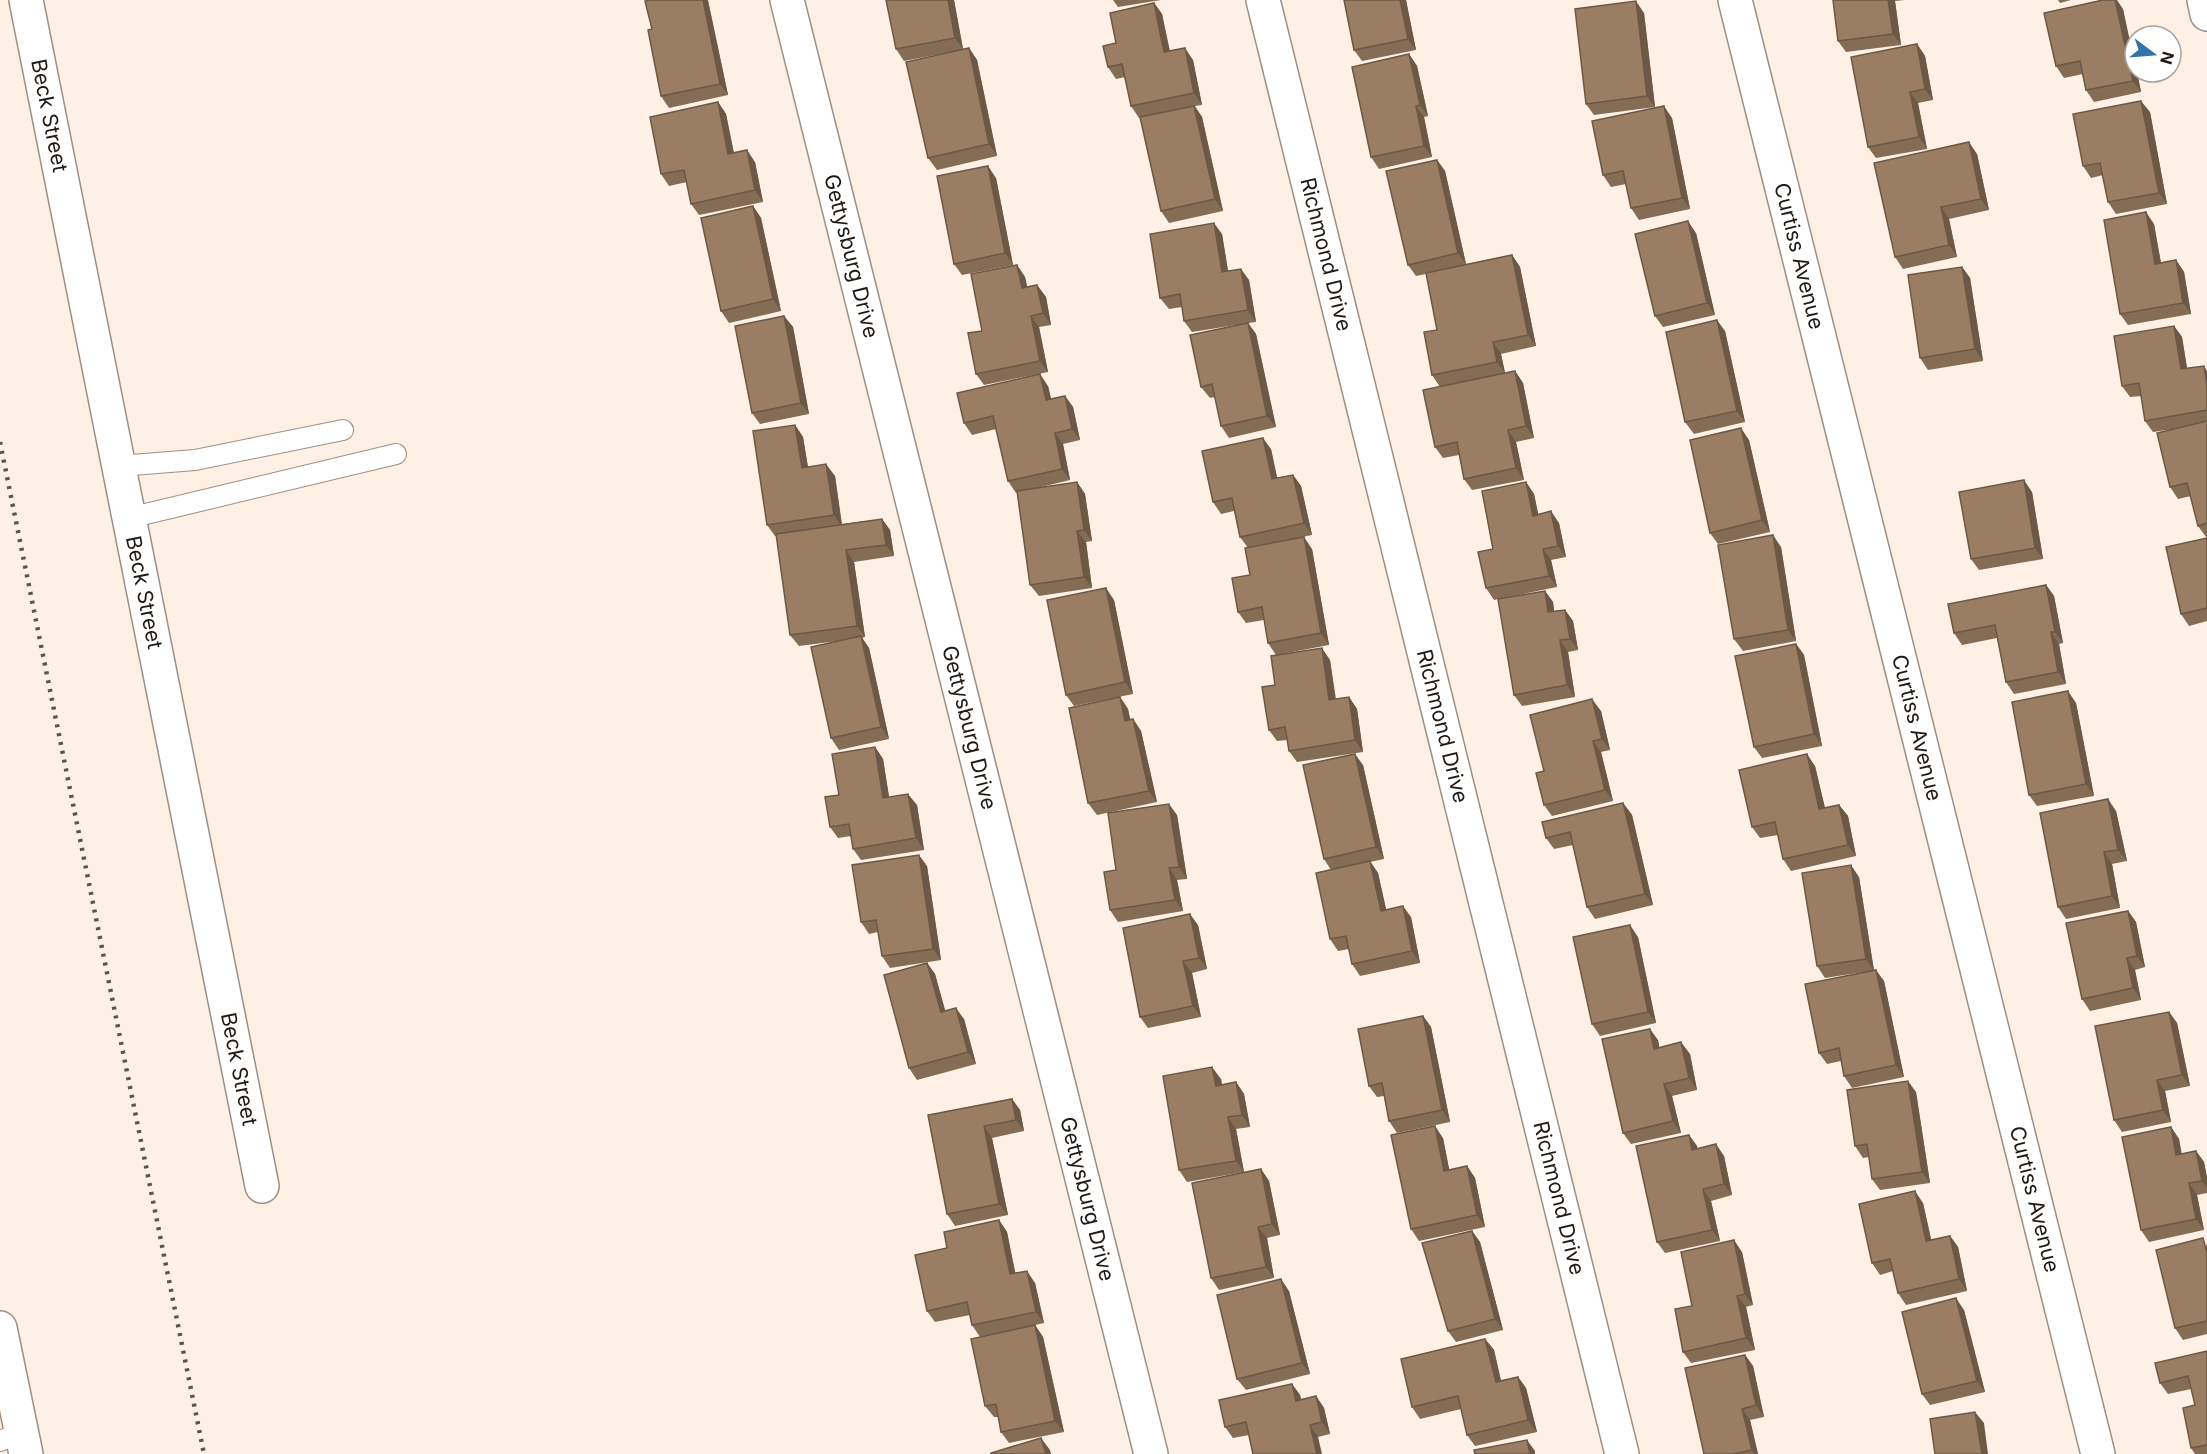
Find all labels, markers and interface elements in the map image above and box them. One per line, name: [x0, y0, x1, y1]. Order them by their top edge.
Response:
north arrow: [2123, 24, 2183, 84]
text: N: [2156, 50, 2179, 67]
street label: Beck Street: [26, 57, 73, 174]
street label: Gettysburg Drive: [819, 171, 884, 341]
street label: Richmond Drive: [1295, 175, 1357, 334]
street label: Curtiss Avenue: [1769, 180, 1830, 332]
street label: Beck Street: [121, 534, 168, 651]
street label: Gettysburg Drive: [937, 643, 1002, 812]
street label: Richmond Drive: [1412, 647, 1474, 805]
street label: Curtiss Avenue: [1887, 652, 1947, 803]
street label: Beck Street: [216, 1010, 263, 1128]
street label: Gettysburg Drive: [1055, 1114, 1120, 1284]
street label: Richmond Drive: [1528, 1119, 1590, 1277]
street label: Curtiss Avenue: [2005, 1123, 2065, 1275]

